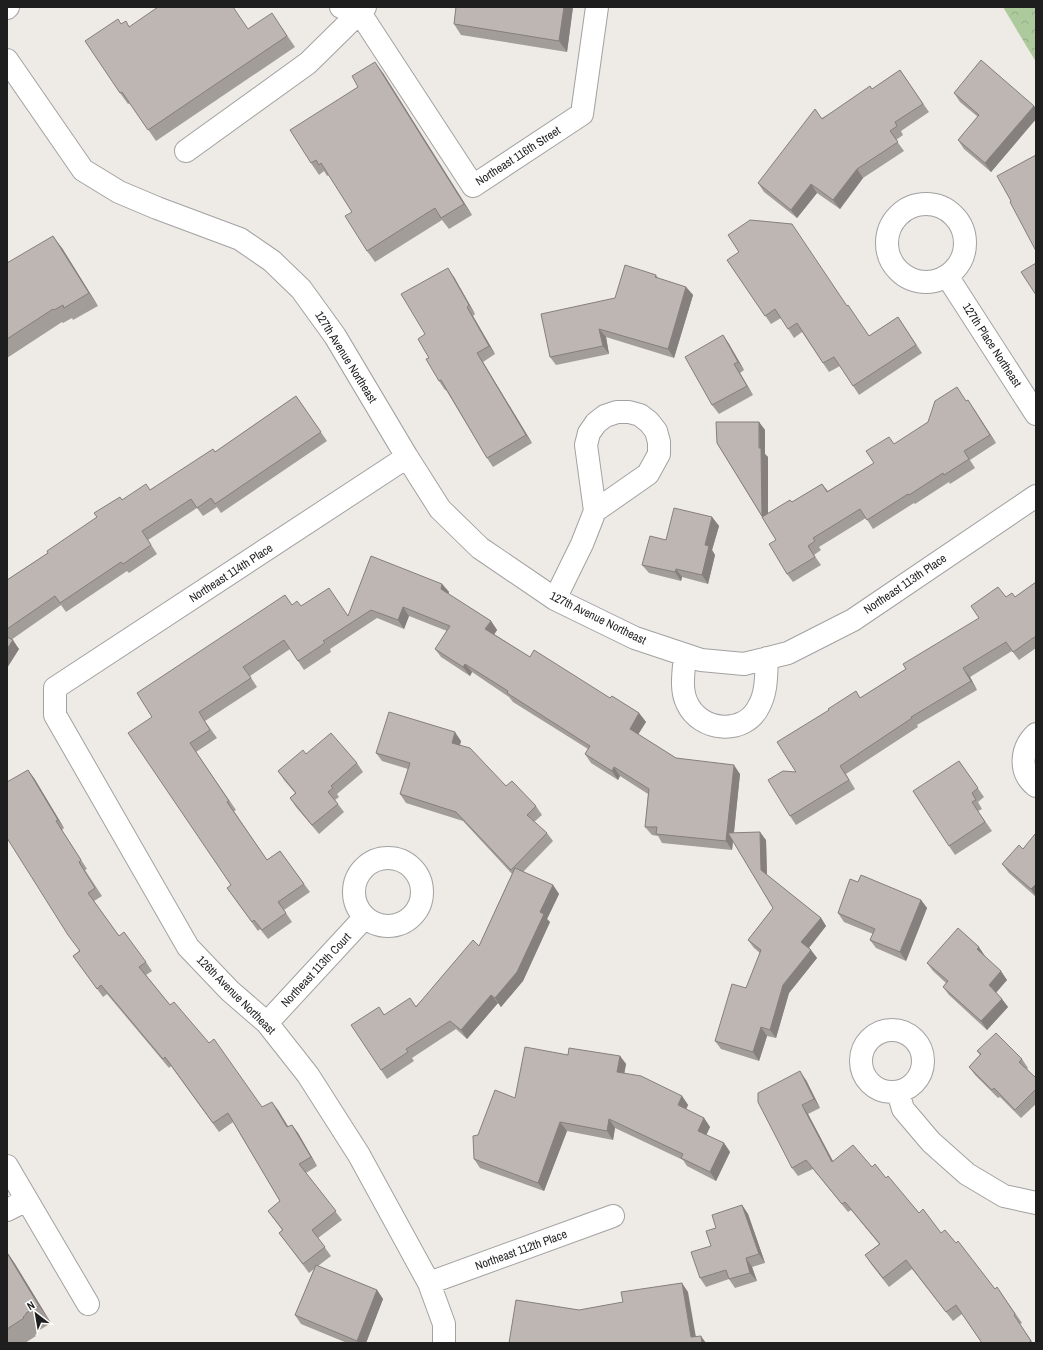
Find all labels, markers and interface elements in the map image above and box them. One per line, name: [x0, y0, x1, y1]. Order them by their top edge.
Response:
street label: Northeast 116th Street: [472, 122, 564, 189]
street label: 127th Place Northeast: [959, 300, 1025, 390]
street label: 127th Avenue Northeast: [311, 308, 381, 406]
street label: Northeast 114th Place: [186, 540, 276, 606]
street label: Northeast 113th Place: [860, 550, 950, 618]
street label: 127th Avenue Northeast: [547, 588, 649, 648]
street label: Northeast 113th Court: [277, 929, 355, 1011]
street label: 126th Avenue Northeast: [193, 952, 279, 1038]
street label: Northeast 112th Place: [473, 1226, 569, 1274]
north arrow: [16, 1294, 56, 1334]
text: N: [24, 1298, 37, 1313]

